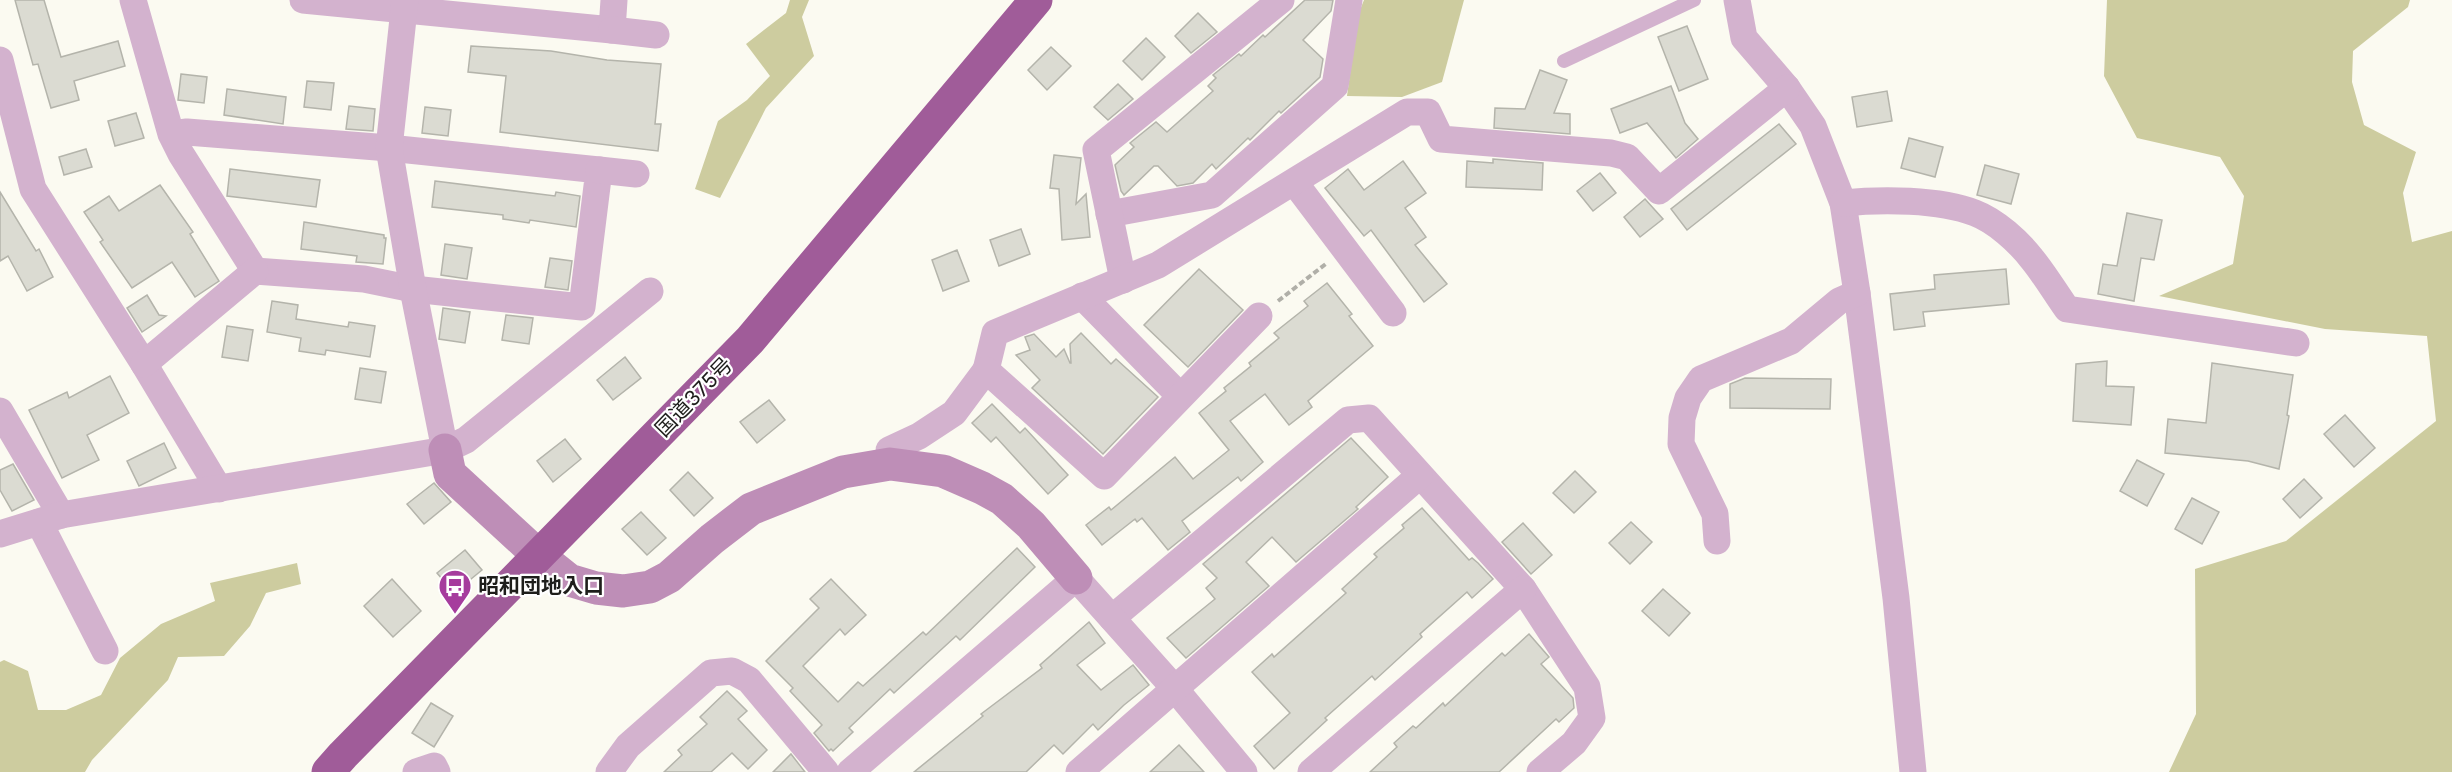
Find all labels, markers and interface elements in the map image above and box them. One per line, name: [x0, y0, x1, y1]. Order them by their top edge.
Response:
street label: 国道375号: [650, 352, 738, 441]
bus stop icon: 昭和団地入口: [437, 568, 473, 615]
place label: 昭和団地入口: [478, 573, 604, 598]

